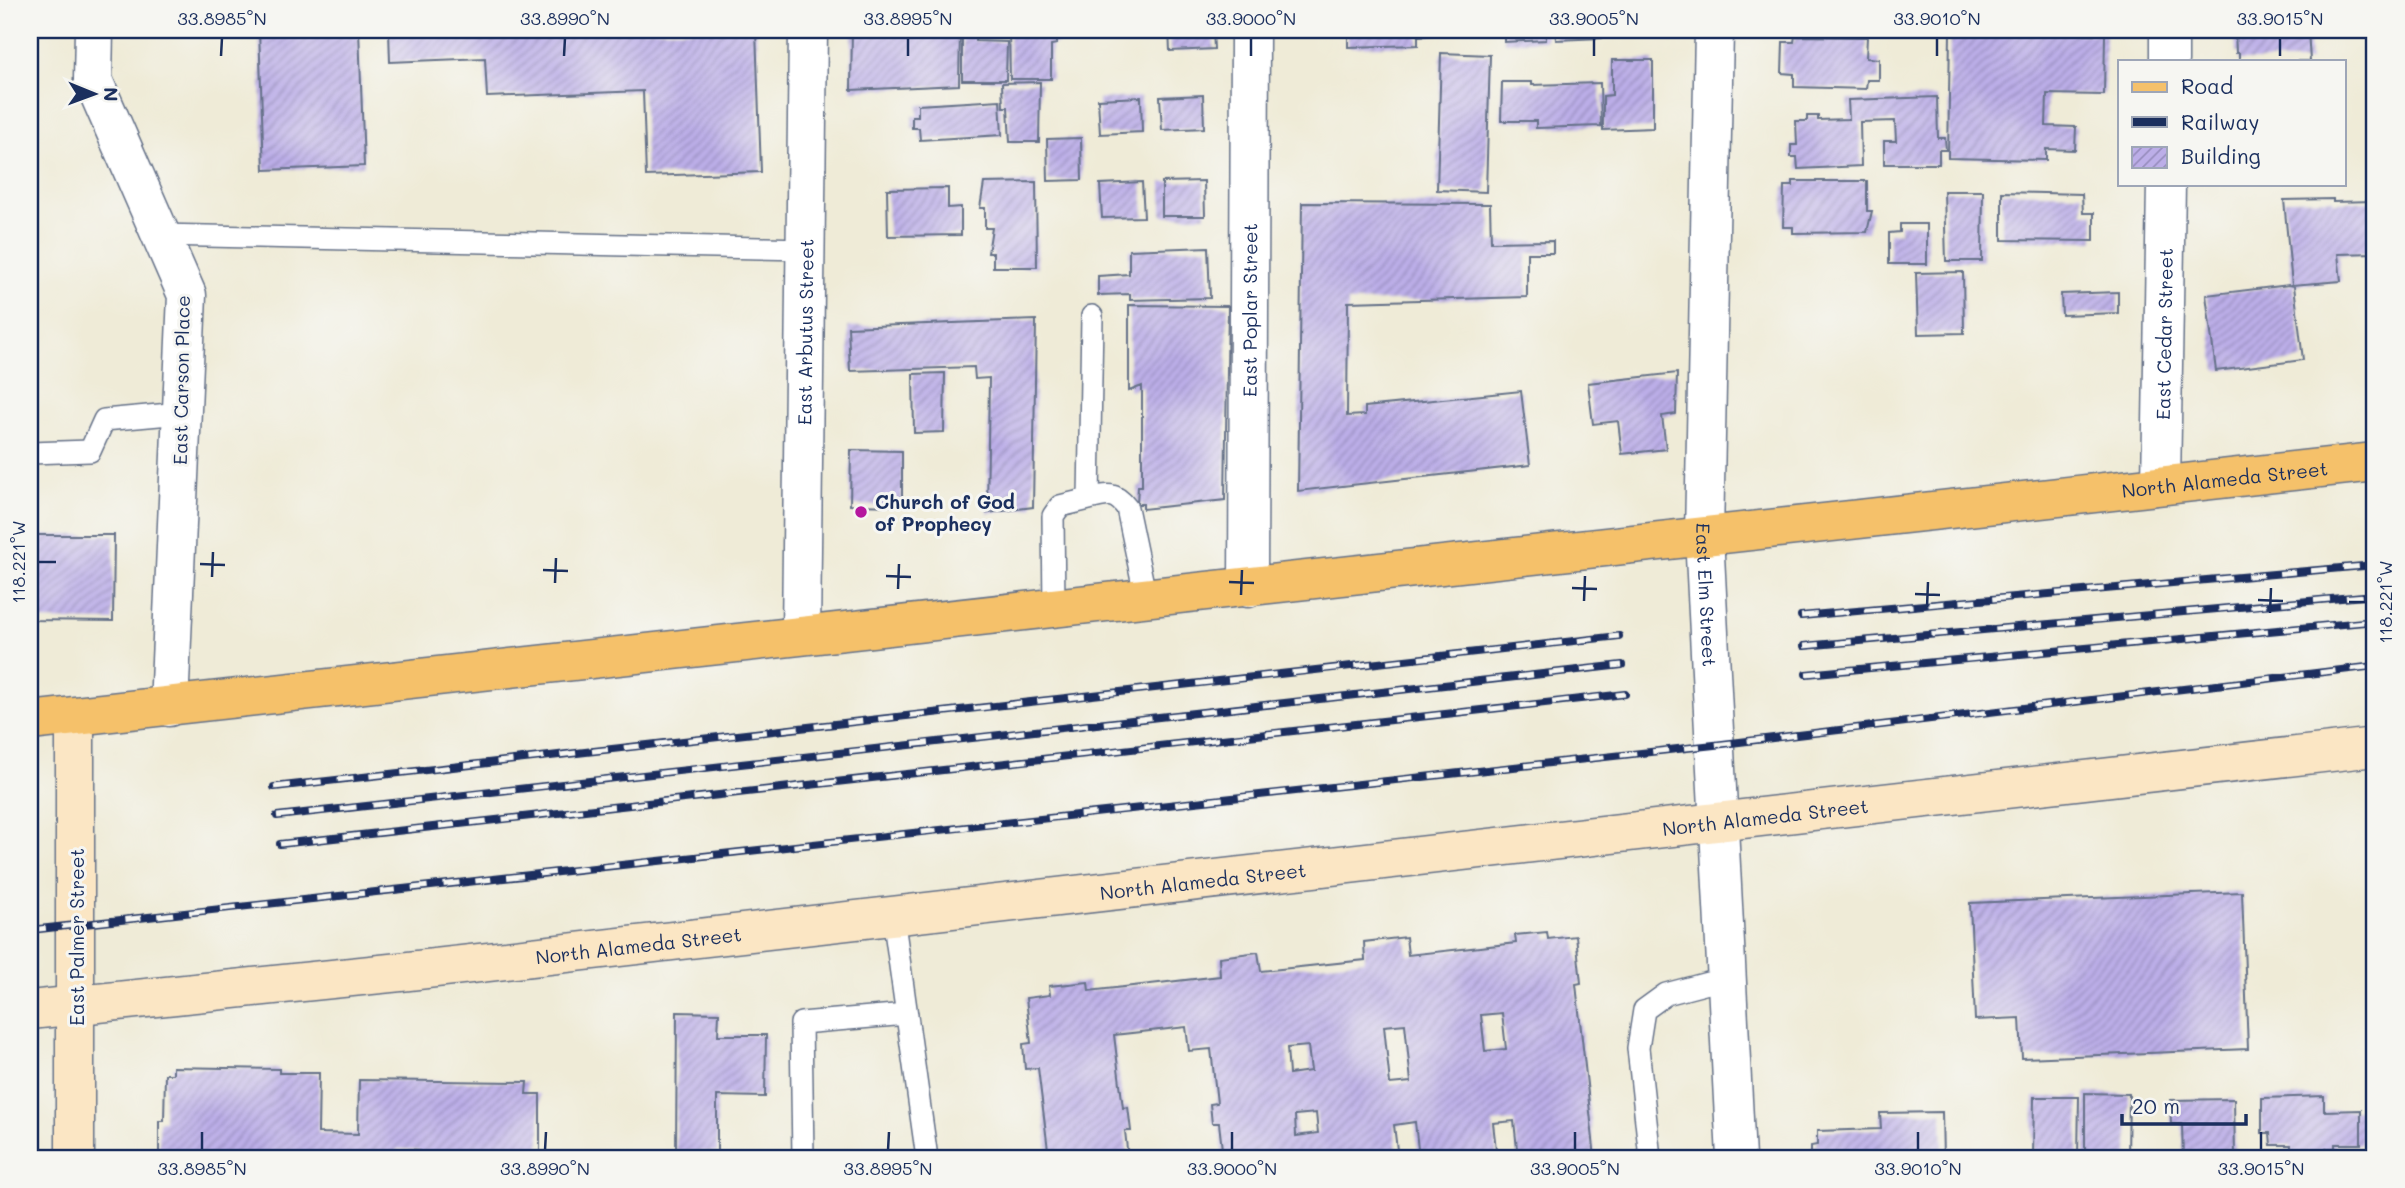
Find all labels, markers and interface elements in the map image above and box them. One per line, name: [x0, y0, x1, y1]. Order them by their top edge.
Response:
text: 33.8985°N: [177, 6, 267, 30]
text: 33.8990°N: [520, 6, 610, 30]
text: 33.8995°N: [863, 6, 953, 30]
text: 33.9000°N: [1206, 6, 1296, 30]
text: 33.9005°N: [1549, 6, 1639, 30]
text: 33.9010°N: [1893, 6, 1981, 30]
text: 33.9015°N: [2237, 6, 2323, 30]
north arrow: [60, 60, 130, 130]
legend: [2118, 60, 2346, 186]
text: Road: [2181, 72, 2233, 99]
text: N: [99, 87, 124, 102]
text: Railway: [2181, 108, 2260, 135]
text: Building: [2181, 142, 2261, 169]
street label: East Poplar Street: [1236, 223, 1262, 397]
street label: East Arbutus Street: [791, 239, 818, 425]
street label: East Cedar Street: [2150, 248, 2177, 420]
street label: East Carson Place: [167, 295, 195, 465]
street label: North Alameda Street: [2120, 455, 2329, 502]
place label: Church of God of Prophecy: [875, 489, 1015, 536]
marker: Church of God of Prophecy: [853, 504, 869, 520]
text: 118.221°W: [6, 520, 30, 604]
street label: East Elm Street: [1691, 523, 1723, 667]
text: 118.221°W: [2373, 560, 2397, 644]
street label: North Alameda Street: [1661, 792, 1870, 841]
street label: East Palmer Street: [64, 848, 89, 1026]
street label: North Alameda Street: [1098, 856, 1307, 905]
street label: North Alameda Street: [534, 921, 743, 969]
scale bar: [2122, 1083, 2246, 1127]
text: 20 m: [2132, 1092, 2180, 1119]
text: 33.8985°N: [157, 1156, 247, 1180]
text: 33.8990°N: [500, 1156, 590, 1180]
text: 33.8995°N: [843, 1156, 933, 1180]
text: 33.9000°N: [1187, 1156, 1277, 1180]
text: 33.9005°N: [1530, 1156, 1620, 1180]
text: 33.9010°N: [1874, 1156, 1962, 1180]
text: 33.9015°N: [2218, 1156, 2304, 1180]

